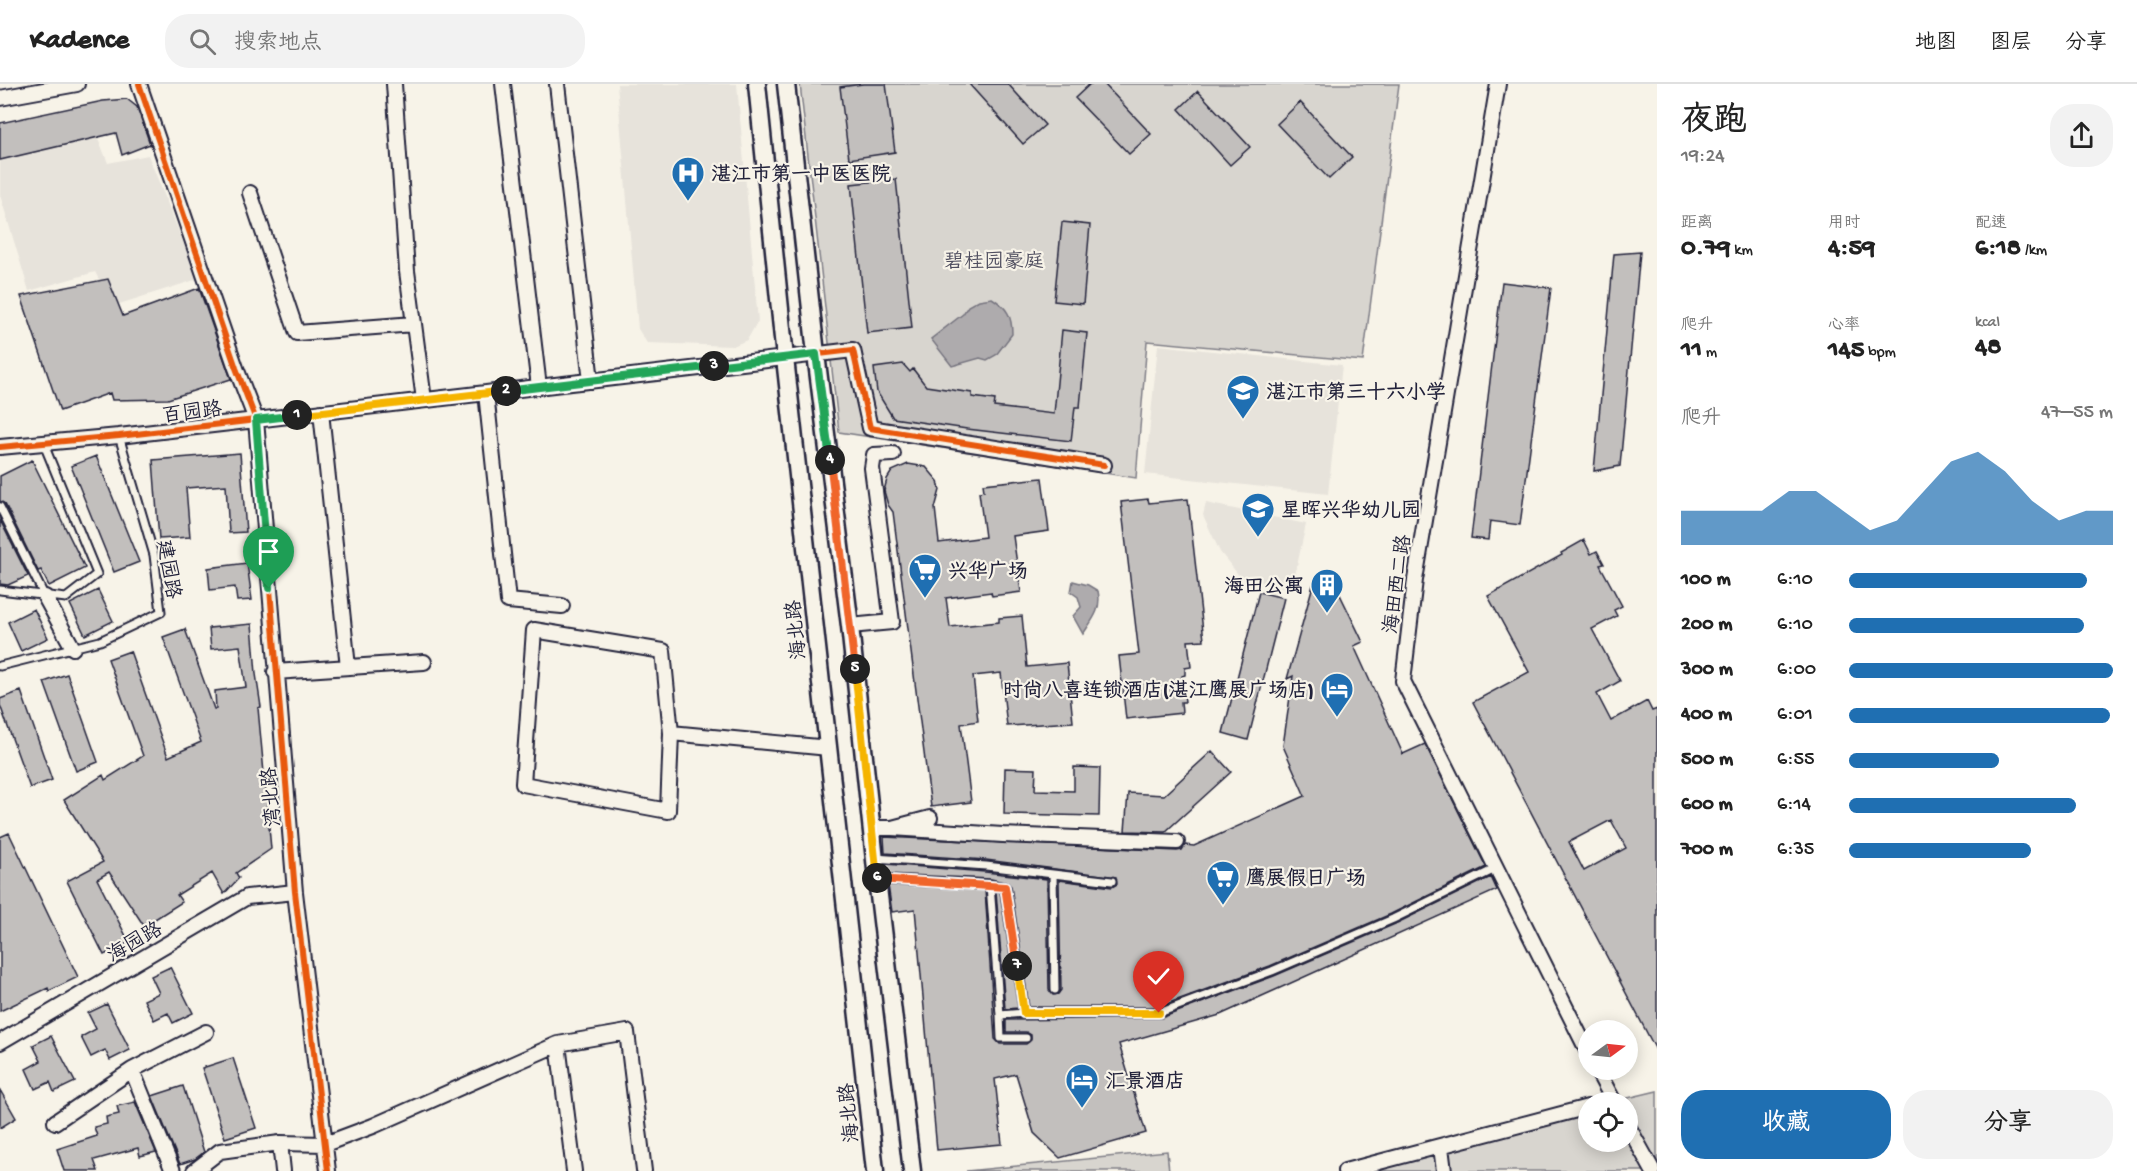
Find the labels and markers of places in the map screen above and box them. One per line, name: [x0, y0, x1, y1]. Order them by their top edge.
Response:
hospital icon: 湛江市第一中医医院: [670, 155, 706, 202]
place label: 湛江市第一中医医院: [711, 163, 891, 188]
pin: 3: [699, 351, 729, 381]
school or university icon: 湛江市第三十六小学: [1225, 373, 1261, 420]
pin: 2: [491, 376, 521, 406]
place label: 湛江市第三十六小学: [1266, 381, 1446, 406]
pin: 1: [282, 400, 312, 430]
pin: 4: [815, 445, 845, 475]
school or university icon: 星晖兴华幼儿园: [1240, 491, 1276, 538]
place label: 星晖兴华幼儿园: [1281, 499, 1421, 524]
pin: [243, 526, 294, 588]
supermarket icon: 兴华广场: [907, 552, 943, 599]
place label: 兴华广场: [948, 560, 1028, 585]
building icon: 海田公寓: [1309, 567, 1345, 614]
place label: 海田公寓: [1224, 575, 1304, 600]
pin: 5: [840, 654, 870, 684]
hotel icon: 时尚八喜连锁酒店(湛江鹰展广场店): [1319, 671, 1355, 718]
place label: 时尚八喜连锁酒店(湛江鹰展广场店): [1003, 679, 1314, 704]
supermarket icon: 鹰展假日广场: [1205, 859, 1241, 906]
pin: 6: [862, 863, 892, 893]
place label: 鹰展假日广场: [1246, 867, 1366, 892]
pin: 7: [1002, 951, 1032, 981]
pin: [1133, 951, 1184, 1013]
hotel icon: 汇景酒店: [1064, 1062, 1100, 1109]
place label: 汇景酒店: [1105, 1070, 1185, 1095]

